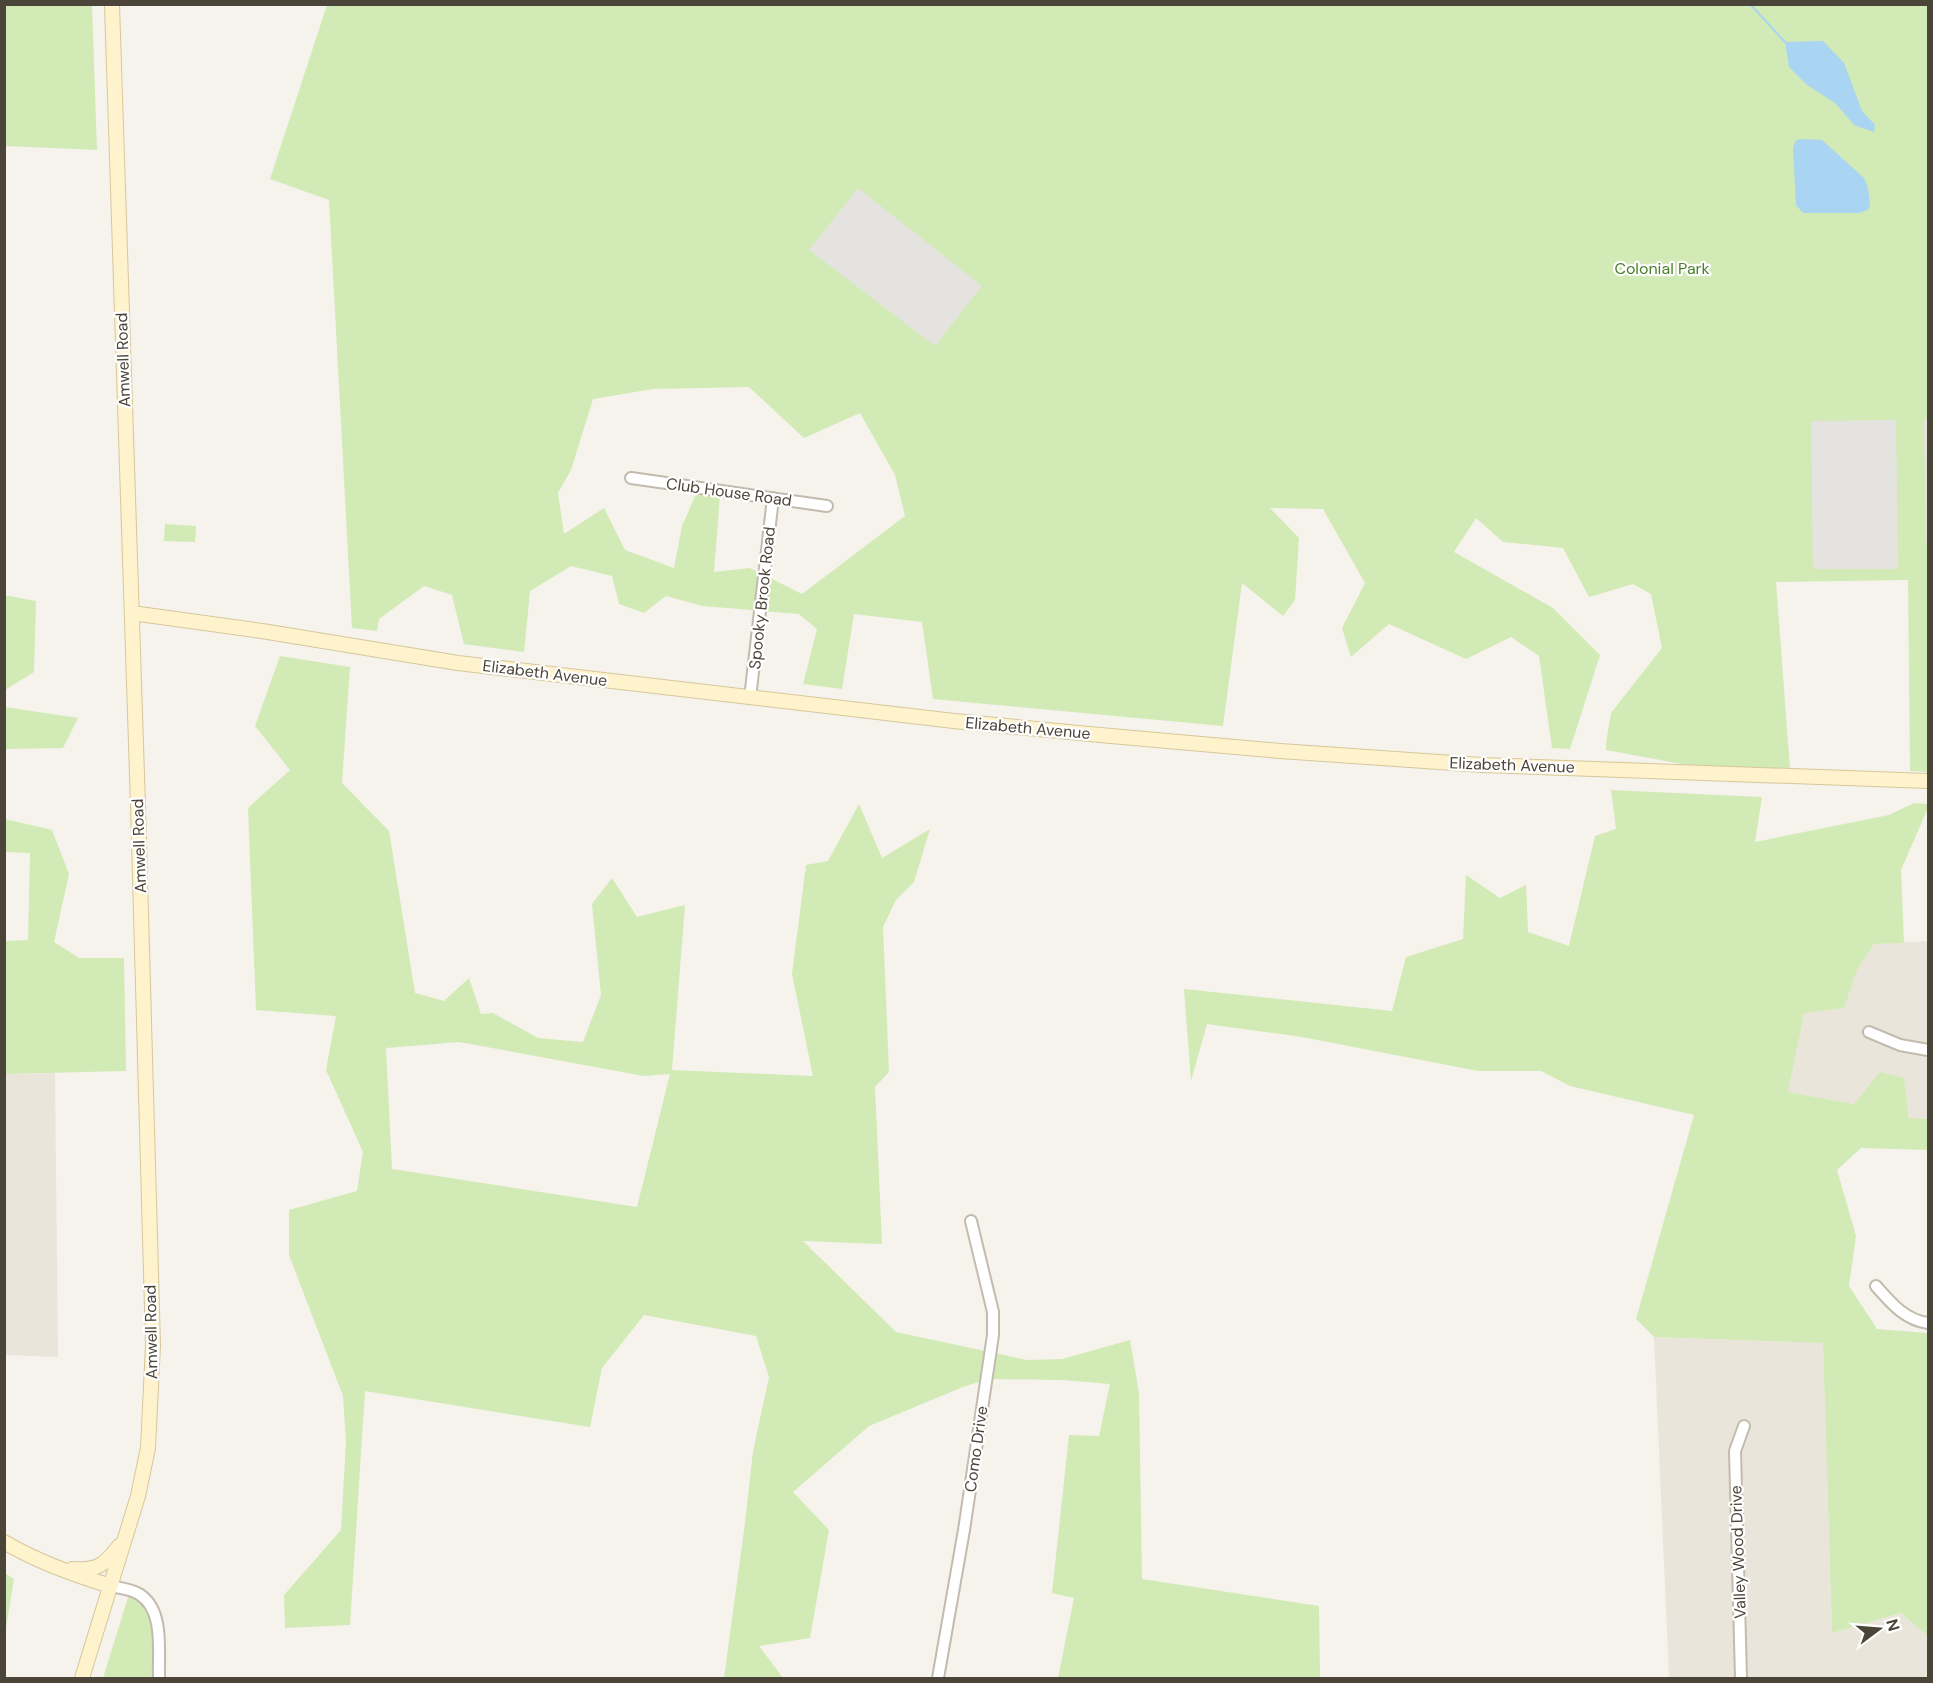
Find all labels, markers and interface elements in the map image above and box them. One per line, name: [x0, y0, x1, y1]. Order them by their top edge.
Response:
park label: Colonial Park: [1614, 258, 1710, 279]
street label: Amwell Road: [111, 312, 135, 408]
street label: Club House Road: [665, 473, 793, 511]
street label: Spooky Brook Road: [744, 526, 780, 670]
street label: Elizabeth Avenue: [481, 655, 609, 691]
street label: Elizabeth Avenue: [965, 712, 1091, 744]
street label: Elizabeth Avenue: [1449, 752, 1575, 778]
street label: Amwell Road: [127, 798, 151, 894]
street label: Amwell Road: [140, 1285, 162, 1379]
street label: Como Drive: [960, 1405, 992, 1493]
street label: Valley Wood Drive: [1725, 1485, 1751, 1619]
north arrow: [1849, 1599, 1909, 1659]
text: N: [1881, 1616, 1905, 1634]

